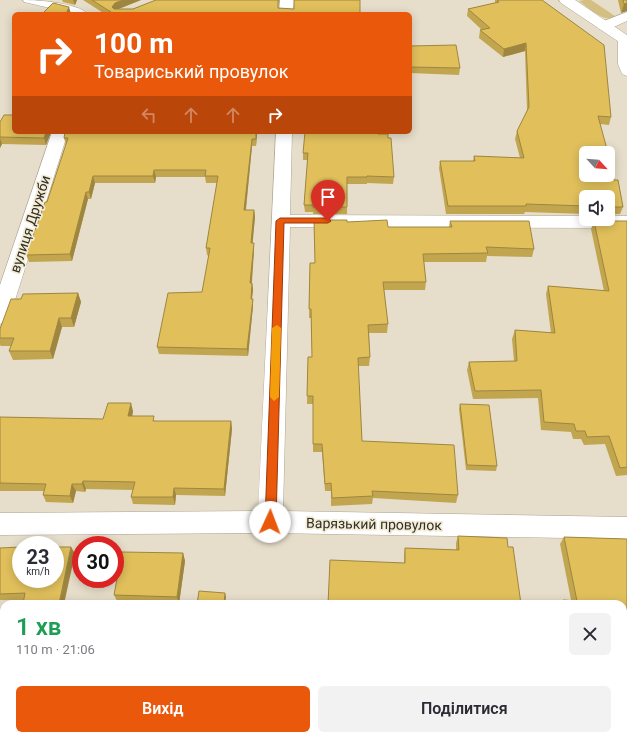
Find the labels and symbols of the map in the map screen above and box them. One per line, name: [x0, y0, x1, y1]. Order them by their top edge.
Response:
north arrow: [579, 146, 615, 182]
street label: вулиця Дружби: [7, 173, 53, 275]
pin: [311, 180, 345, 221]
position arrow: [249, 501, 291, 543]
street label: Варязький провулок: [306, 515, 442, 533]
speed limit sign: 30: [72, 536, 124, 588]

